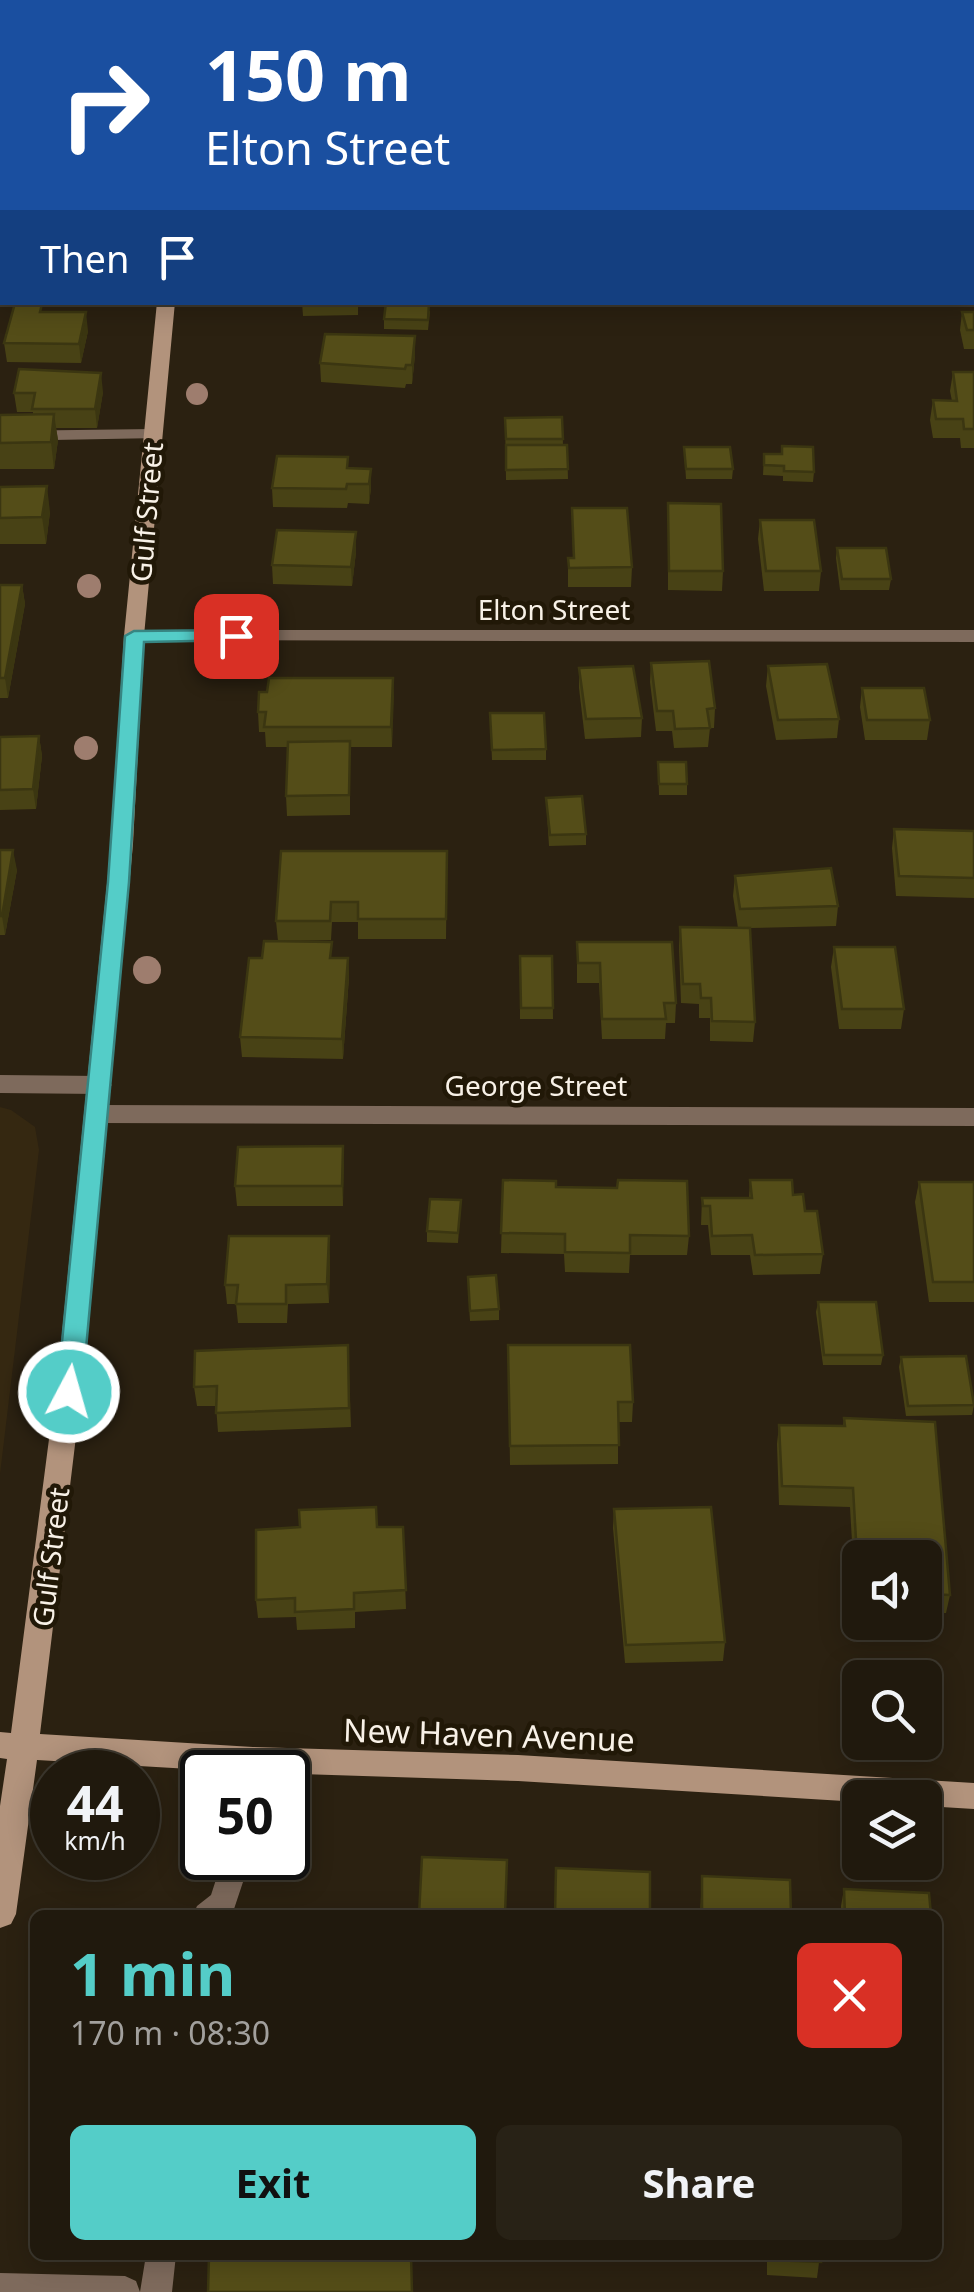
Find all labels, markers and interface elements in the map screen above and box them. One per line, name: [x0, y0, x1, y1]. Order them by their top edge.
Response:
text: 150 m: [205, 26, 412, 122]
icon: right: [40, 40, 170, 170]
text: Elton Street: [205, 117, 450, 178]
icon: arrive: [150, 230, 205, 285]
text: Then: [40, 232, 130, 284]
street label: Gulf Street: [121, 441, 171, 583]
street label: Elton Street: [478, 590, 630, 628]
pin: [194, 594, 279, 679]
icon: arrive: [209, 609, 264, 664]
street label: George Street: [445, 1066, 627, 1104]
position arrow: [17, 1340, 121, 1444]
street label: Gulf Street: [23, 1485, 77, 1629]
map controls: [842, 1540, 942, 1880]
button: sound: [842, 1540, 942, 1640]
button: search: [842, 1660, 942, 1760]
street label: New Haven Avenue: [343, 1707, 635, 1761]
speed limit sign: 50: [180, 1750, 310, 1880]
text: 44: [66, 1769, 124, 1837]
button: layers: [842, 1780, 942, 1880]
text: km/h: [64, 1823, 126, 1857]
text: 1 min: [70, 1932, 235, 2014]
button: close: [797, 1943, 902, 2048]
text: 170 m · 08:30: [70, 2011, 270, 2054]
button: Exit: [70, 2125, 476, 2240]
button: Share: [496, 2125, 902, 2240]

